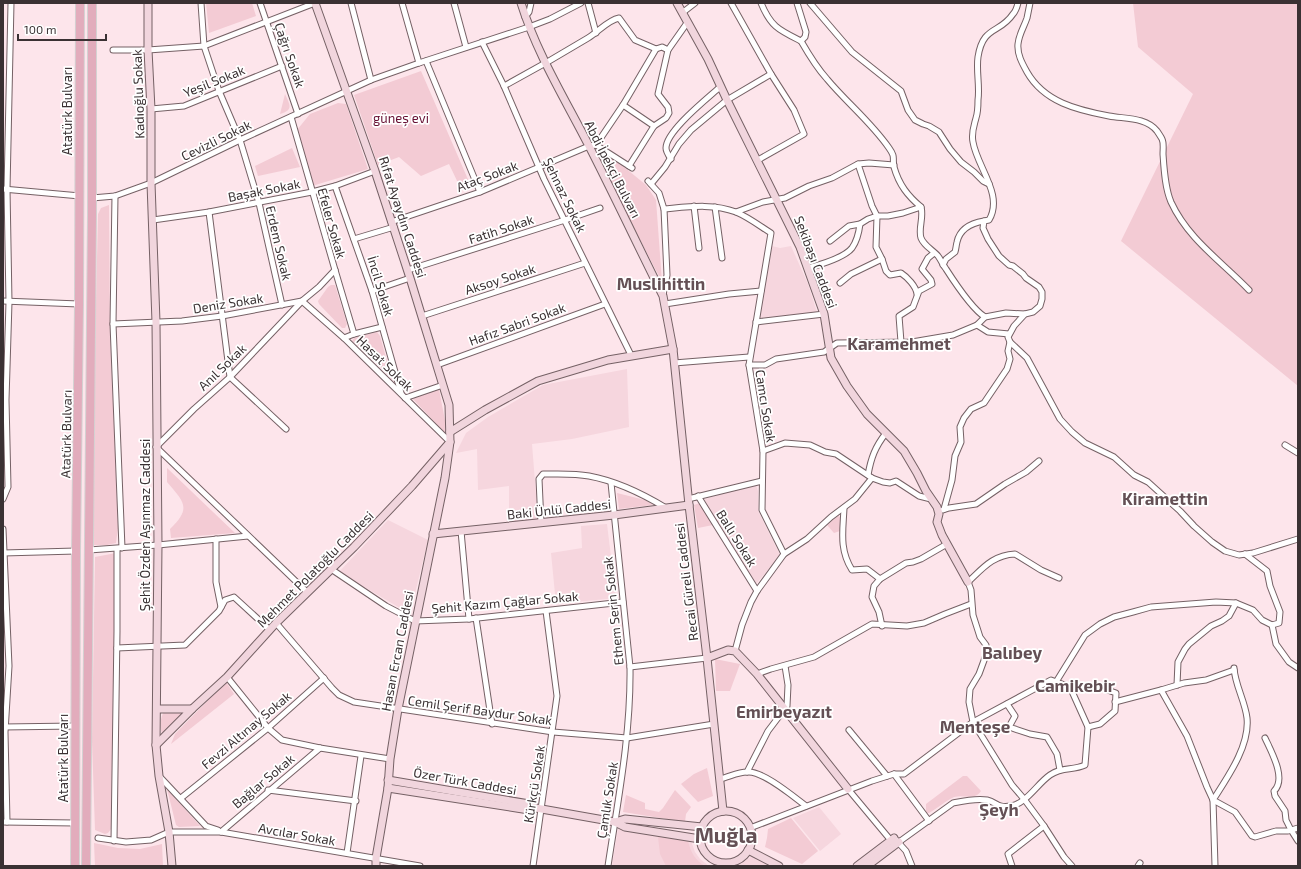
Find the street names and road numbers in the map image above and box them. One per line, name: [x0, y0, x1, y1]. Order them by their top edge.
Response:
street label: Çağrı Sokak: [270, 20, 309, 91]
street label: Kadıoğlu Sokak: [128, 49, 148, 139]
street label: Yeşil Sokak: [181, 61, 248, 101]
street label: Atatürk Bulvarı: [59, 67, 75, 155]
street label: Cevizli Sokak: [178, 116, 254, 164]
street label: Abdi İpekçi Bulvarı: [581, 118, 644, 221]
street label: Rıfat Ayaydın Caddesi: [376, 154, 430, 280]
street label: Şehnaz Sokak: [539, 155, 590, 236]
street label: Ataç Sokak: [454, 157, 521, 196]
street label: Başak Sokak: [226, 175, 302, 206]
street label: Efeler Sokak: [314, 186, 350, 261]
street label: Erdem Sokak: [263, 204, 295, 282]
street label: Fatih Sokak: [466, 211, 536, 247]
street label: Sekibaşı Caddesi: [790, 214, 841, 311]
street label: İncil Sokak: [364, 254, 398, 318]
street label: Aksoy Sokak: [463, 260, 538, 298]
street label: Deniz Sokak: [192, 289, 265, 316]
street label: Hafız Sabri Sokak: [466, 299, 568, 349]
street label: Hasat Sokak: [353, 332, 417, 394]
street label: Anıl Sokak: [195, 340, 250, 394]
street label: Camcı Sokak: [752, 368, 780, 444]
street label: Atatürk Bulvarı: [57, 390, 75, 478]
street label: Şehit Özden Aşınmaz Caddesi: [137, 439, 154, 611]
street label: Baki Ünlü Caddesi: [506, 496, 612, 522]
street label: Mehmet Polatoğlu Caddesi: [253, 507, 377, 631]
street label: Ballı Sokak: [713, 507, 761, 570]
street label: Recai Güreli Caddesi: [671, 522, 701, 642]
street label: Ethem Serin Sokak: [599, 555, 627, 666]
street label: Şehit Kazım Çağlar Sokak: [431, 588, 580, 617]
street label: Hasan Ercan Caddesi: [377, 589, 417, 713]
street label: Fevzi Altınay Sokak: [198, 688, 294, 772]
street label: Cemil Şerif Baydur Sokak: [407, 692, 554, 729]
street label: Atatürk Bulvarı: [55, 714, 71, 802]
street label: Kürkçü Sokak: [520, 744, 549, 824]
street label: Bağlar Sokak: [229, 750, 298, 812]
street label: Çamlık Sokak: [593, 760, 622, 840]
street label: Özer Türk Caddesi: [412, 764, 518, 798]
street label: Avcılar Sokak: [257, 819, 337, 849]

